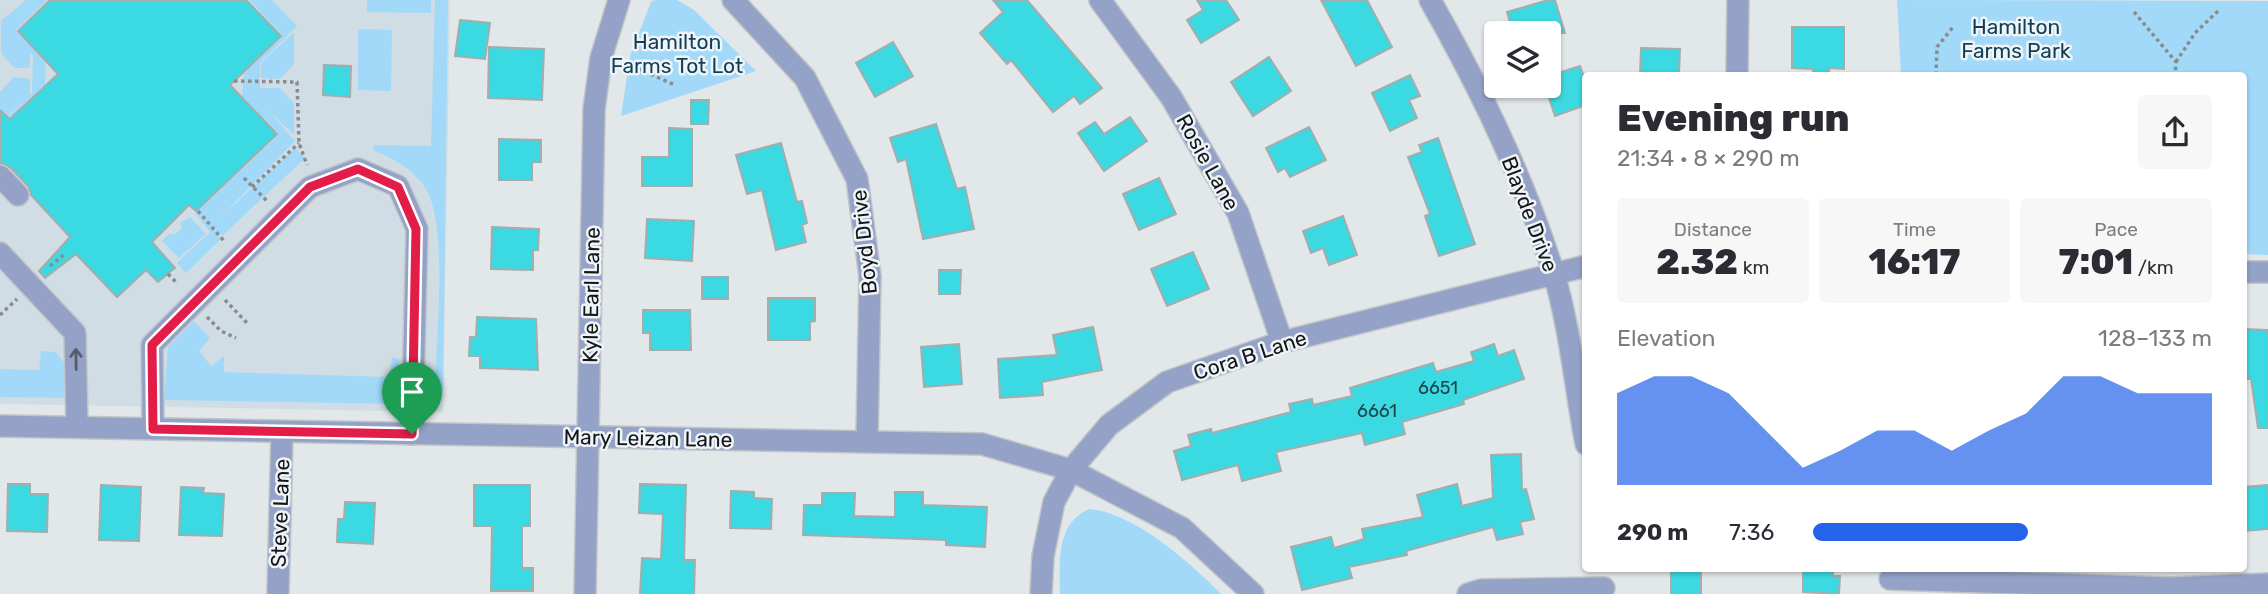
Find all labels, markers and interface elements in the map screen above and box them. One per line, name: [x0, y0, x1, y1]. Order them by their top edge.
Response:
park label: Hamilton Farms Park: [1961, 14, 2071, 63]
map controls: [1484, 21, 1561, 98]
button: layers: [1484, 21, 1561, 98]
park label: Hamilton Farms Tot Lot: [611, 29, 743, 78]
text: Evening run: [1617, 95, 1850, 141]
button: share: [2138, 95, 2212, 169]
street label: Rosie Lane: [1171, 109, 1245, 215]
text: 21:34 · 8 × 290 m: [1617, 144, 1800, 172]
street label: Blayde Drive: [1497, 153, 1563, 275]
street label: Boyd Drive: [846, 188, 882, 296]
text: Distance: [1674, 218, 1752, 241]
text: Time: [1893, 218, 1936, 241]
text: Pace: [2094, 218, 2138, 241]
street label: Kyle Earl Lane: [577, 227, 605, 363]
text: 2.32: [1656, 241, 1738, 283]
text: 16:17: [1868, 241, 1961, 283]
text: 7:01: [2059, 241, 2133, 283]
text: km: [1738, 256, 1769, 279]
text: /km: [2133, 256, 2174, 279]
text: Elevation: [1617, 324, 1716, 352]
text: 128–133 m: [2098, 324, 2212, 352]
street label: Cora B Lane: [1190, 325, 1310, 385]
one-way arrow: [69, 347, 83, 370]
pin: [382, 362, 442, 434]
icon: arrive: [393, 373, 431, 411]
house number: 6651: [1418, 377, 1458, 399]
house number: 6661: [1357, 400, 1397, 422]
street label: Mary Leizan Lane: [563, 424, 733, 452]
street label: Steve Lane: [266, 458, 294, 568]
text: 290 m: [1617, 518, 1688, 546]
text: 7:36: [1729, 518, 1774, 546]

